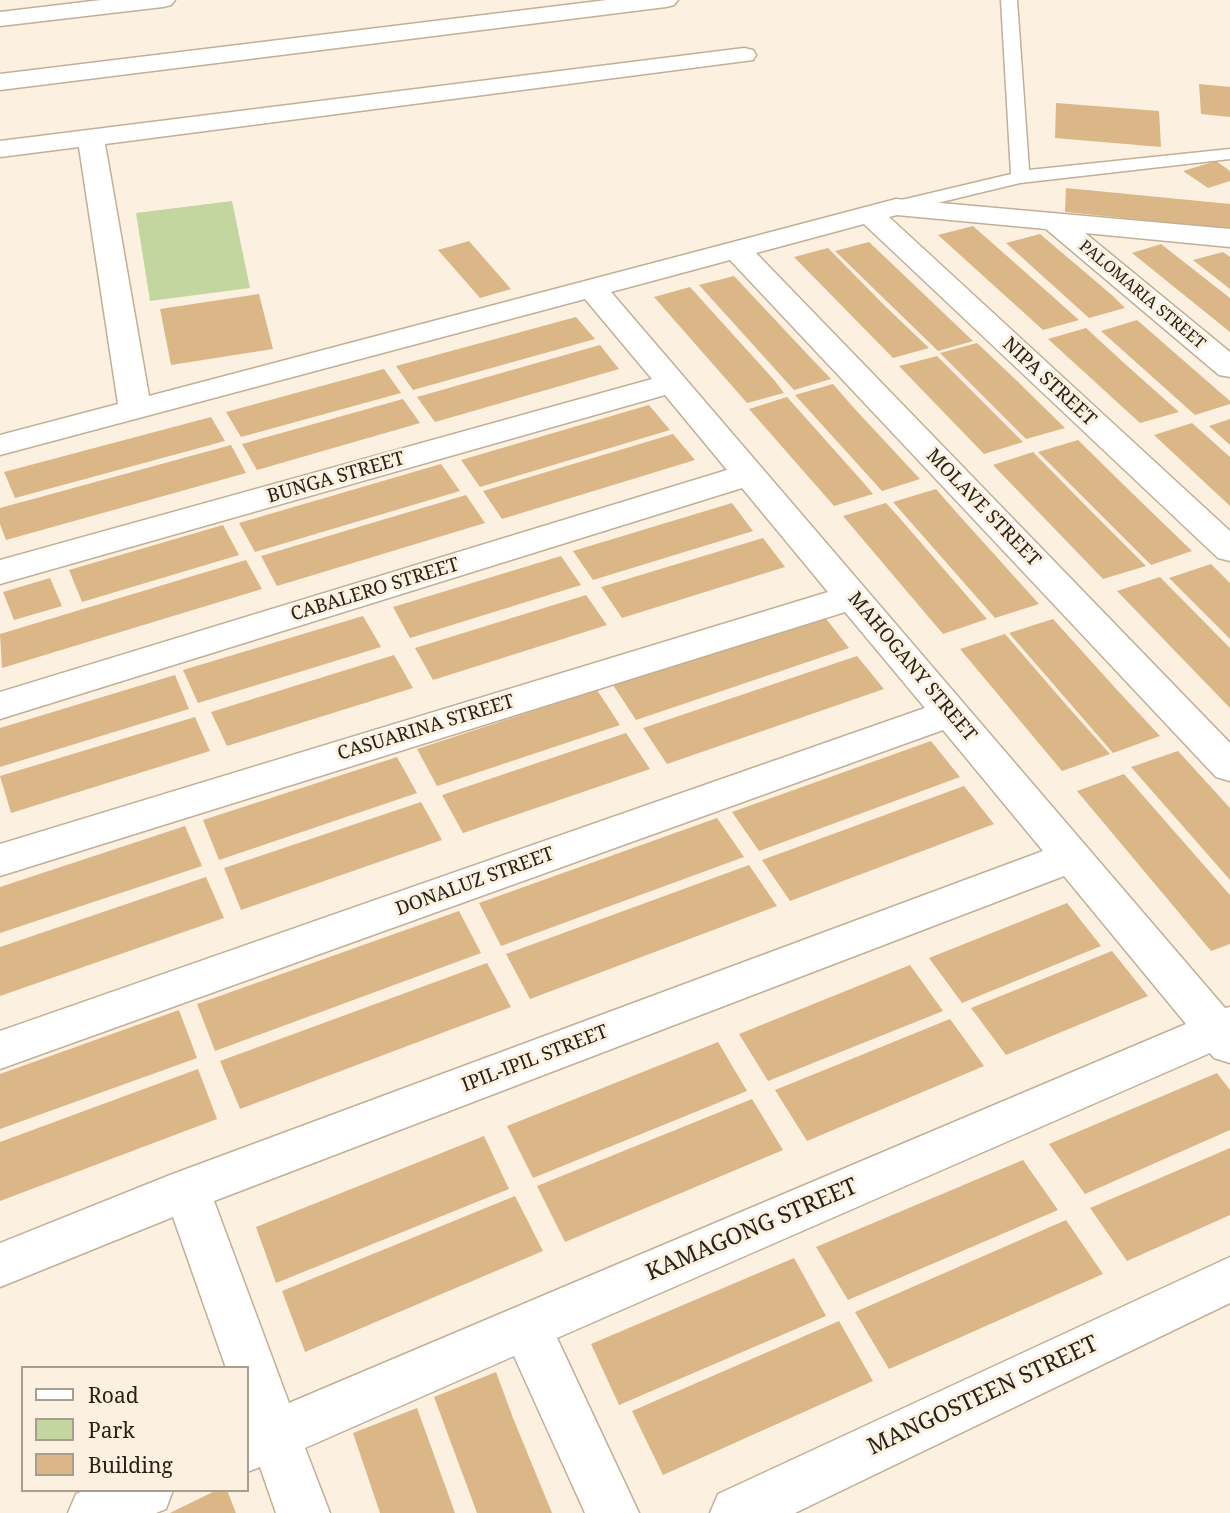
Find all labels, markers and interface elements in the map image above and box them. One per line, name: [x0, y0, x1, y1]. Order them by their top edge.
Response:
street label: PALOMARIA STREET: [1075, 237, 1209, 353]
street label: NIPA STREET: [997, 333, 1101, 431]
street label: MOLAVE STREET: [921, 444, 1045, 572]
street label: BUNGA STREET: [265, 447, 407, 509]
street label: CABALERO STREET: [288, 554, 462, 626]
street label: MAHOGANY STREET: [843, 588, 981, 746]
street label: CASUARINA STREET: [335, 690, 517, 766]
street label: DONALUZ STREET: [393, 843, 557, 921]
street label: IPIL-IPIL STREET: [459, 1021, 611, 1097]
street label: KAMAGONG STREET: [642, 1173, 862, 1287]
street label: MANGOSTEEN STREET: [863, 1330, 1103, 1462]
legend: [21, 1366, 248, 1492]
text: Road: [88, 1381, 139, 1409]
text: Park: [88, 1416, 135, 1444]
text: Building: [88, 1451, 173, 1479]

